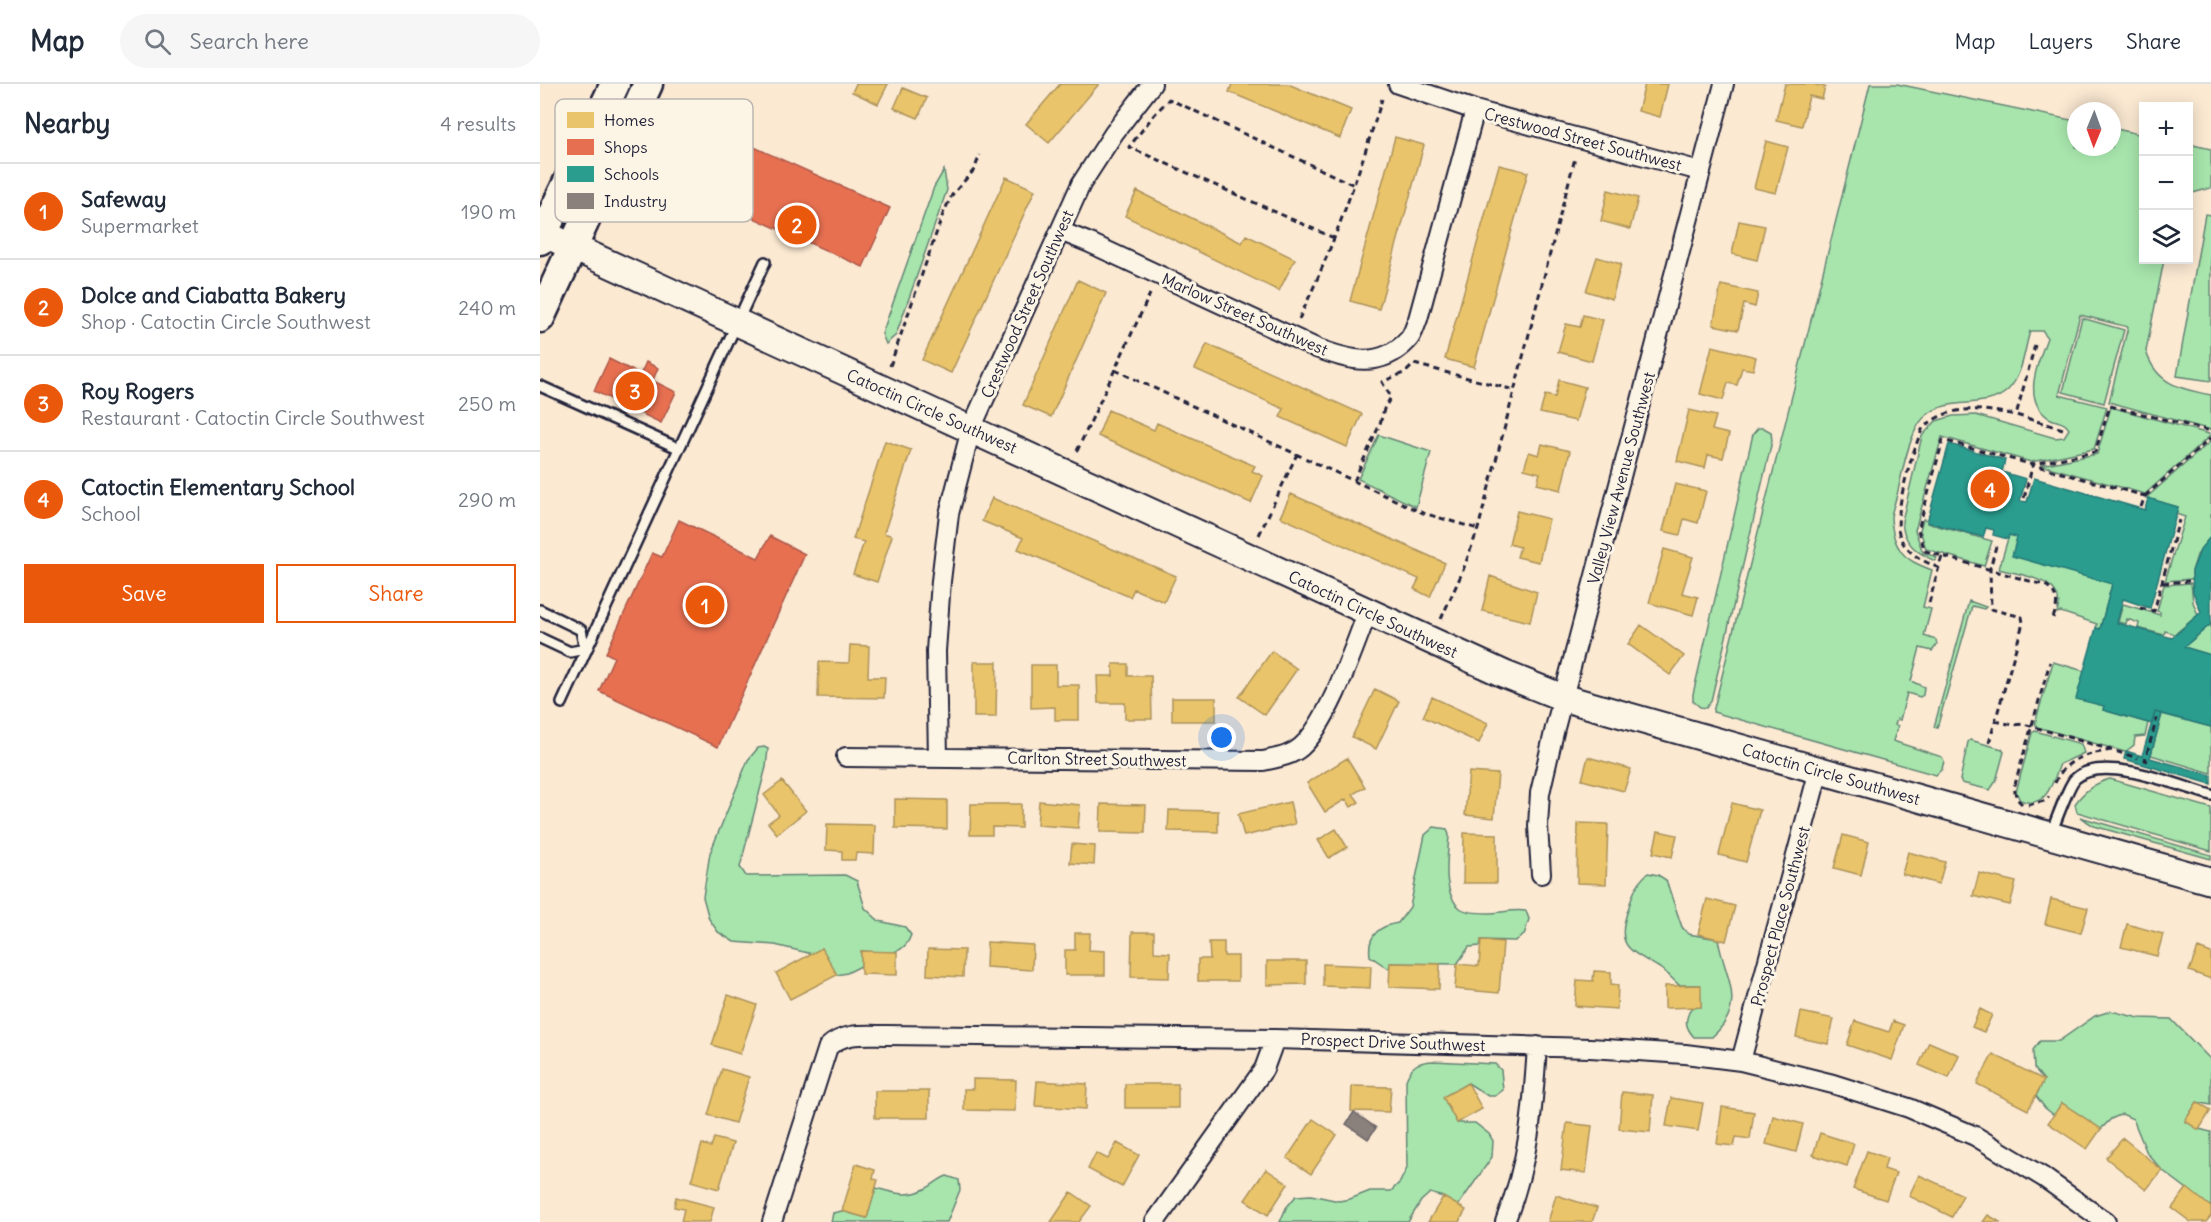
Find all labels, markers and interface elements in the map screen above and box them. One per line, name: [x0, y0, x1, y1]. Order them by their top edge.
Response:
search box: [120, 14, 540, 68]
text: Map: [30, 23, 84, 59]
icon: search: [141, 25, 174, 58]
text: Search here: [189, 27, 309, 55]
text: Map: [1955, 28, 1995, 55]
text: Layers: [2028, 28, 2093, 55]
text: Share: [2126, 28, 2181, 55]
legend: [555, 99, 753, 222]
north arrow: [2067, 102, 2121, 156]
map controls: [2139, 102, 2193, 264]
button: +: [2139, 102, 2193, 156]
street label: Crestwood Street Southwest: [1482, 103, 1685, 175]
text: Nearby: [24, 107, 110, 140]
text: Homes: [604, 110, 654, 130]
text: 4 results: [440, 111, 516, 136]
text: Shops: [604, 137, 648, 157]
button: −: [2139, 156, 2193, 210]
text: Schools: [604, 164, 659, 184]
text: Safeway: [81, 185, 167, 213]
text: Industry: [604, 191, 667, 211]
text: 1: [40, 199, 47, 224]
text: 190 m: [461, 199, 516, 224]
pin: 2: [778, 202, 816, 248]
street label: Crestwood Street Southwest: [976, 206, 1078, 401]
button: layers: [2139, 210, 2193, 264]
text: Supermarket: [81, 213, 199, 238]
street label: Marlow Street Southwest: [1159, 268, 1332, 360]
text: Dolce and Ciabatta Bakery: [81, 281, 346, 309]
text: 2: [38, 295, 49, 320]
text: 240 m: [458, 295, 516, 320]
text: Shop · Catoctin Circle Southwest: [81, 309, 371, 334]
street label: Catoctin Circle Southwest: [844, 364, 1021, 458]
pin: 3: [616, 368, 655, 414]
street label: Valley View Avenue Southwest: [1583, 369, 1659, 586]
text: Roy Rogers: [81, 377, 194, 405]
text: 3: [38, 391, 49, 416]
text: 250 m: [458, 391, 516, 416]
text: Restaurant · Catoctin Circle Southwest: [81, 405, 425, 430]
pin: 4: [1970, 466, 2010, 512]
text: Catoctin Elementary School: [81, 473, 355, 501]
text: 4: [38, 487, 49, 512]
text: 290 m: [458, 487, 516, 512]
text: School: [81, 501, 141, 526]
button: Save: [24, 564, 264, 623]
button: Share: [276, 564, 516, 623]
street label: Catoctin Circle Southwest: [1285, 566, 1461, 662]
pin: 1: [686, 582, 724, 628]
your location: [1207, 723, 1236, 752]
street label: Catoctin Circle Southwest: [1740, 739, 1923, 809]
street label: Carlton Street Southwest: [1007, 747, 1187, 771]
street label: Prospect Place Southwest: [1746, 823, 1814, 1008]
street label: Prospect Drive Southwest: [1300, 1029, 1486, 1055]

